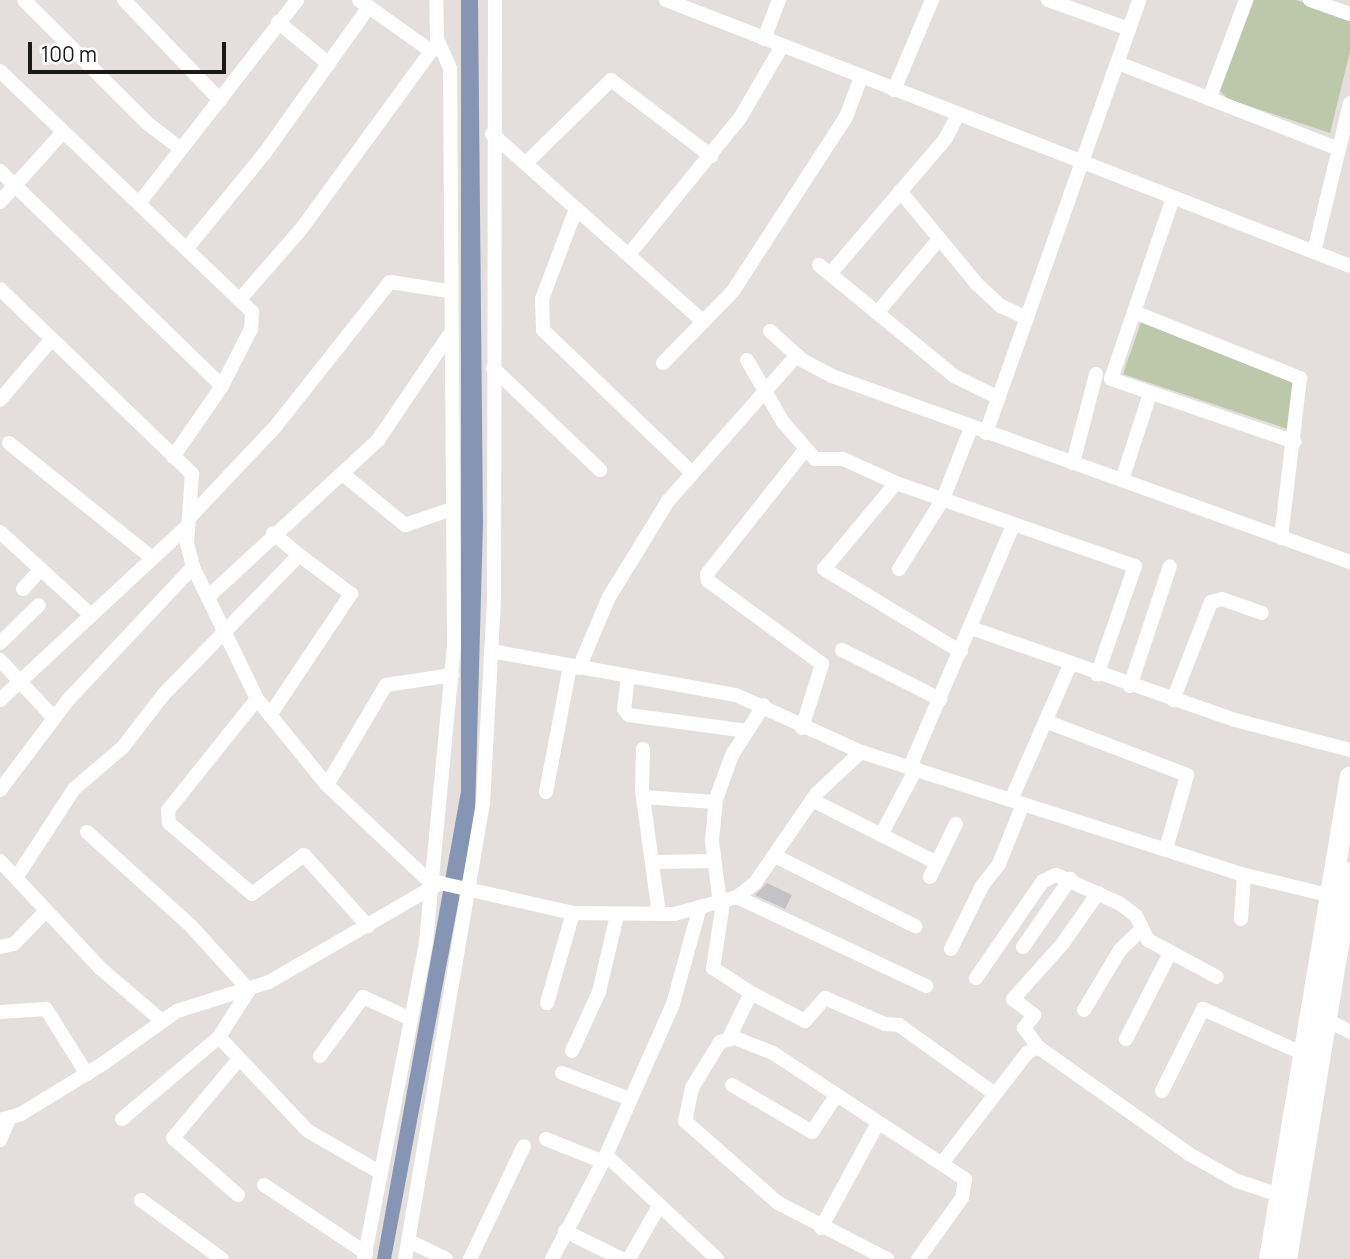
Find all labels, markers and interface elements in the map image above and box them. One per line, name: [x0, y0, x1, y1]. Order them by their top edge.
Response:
scale bar: [32, 28, 229, 72]
text: 100 m: [41, 40, 97, 68]

